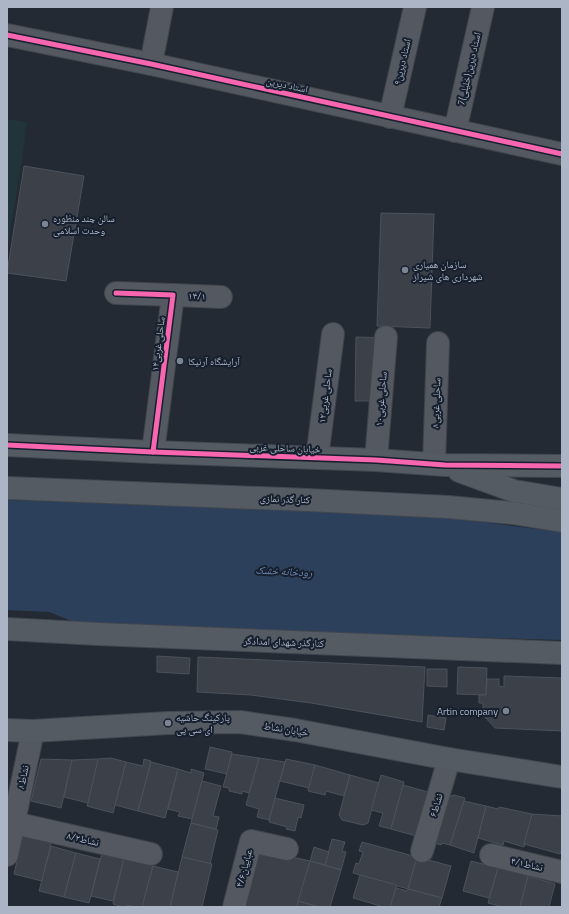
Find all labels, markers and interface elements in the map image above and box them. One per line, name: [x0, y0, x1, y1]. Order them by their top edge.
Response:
street label: 7استاد دیرین(خلیلی): [453, 31, 485, 107]
street label: استاد دیرین۹: [389, 37, 415, 87]
street label: استاد دیرین: [265, 73, 309, 97]
place label: سالن چند منظوره وحدت اسلامی: [53, 211, 115, 238]
marker: سالن چند منظوره وحدت اسلامی: [40, 219, 50, 229]
place label: سازمان همیاری شهرداری های شیراز: [412, 257, 483, 284]
marker: سازمان همیاری شهرداری های شیراز: [400, 265, 410, 275]
street label: ۱۴/۱: [188, 288, 206, 304]
street label: ساحلی غربی۱۴: [147, 316, 169, 372]
place label: آرایشگاه آرنیکا: [188, 354, 240, 369]
marker: آرایشگاه آرنیکا: [175, 356, 185, 366]
street label: ساحلی غربی۱۲: [314, 368, 336, 424]
street label: ساحلی غربی۱۰: [371, 371, 391, 427]
street label: ساحلی غربی۸: [428, 377, 444, 428]
street label: خیابان ساحلی غربی: [249, 439, 322, 457]
street label: کنار گذر نمازی: [260, 491, 310, 507]
water label: رودخانه خشک: [255, 562, 313, 580]
street label: کنارگذر شهدای امدادگر: [242, 633, 325, 651]
place label: Artin company: [437, 704, 498, 719]
marker: Artin company: [501, 706, 511, 716]
place label: پارکینگ حاشیه ای سی پی: [176, 710, 230, 737]
marker: پارکینگ حاشیه ای سی پی: [163, 718, 173, 728]
street label: خیابان نشاط: [262, 718, 310, 740]
street label: نشاط۸: [13, 763, 33, 790]
street label: نشاط۶: [425, 791, 447, 819]
street label: نشاط۸/۲: [65, 828, 101, 850]
street label: عباییان۴/۶: [232, 847, 256, 889]
street label: نشاط۴/۱: [509, 853, 545, 875]

